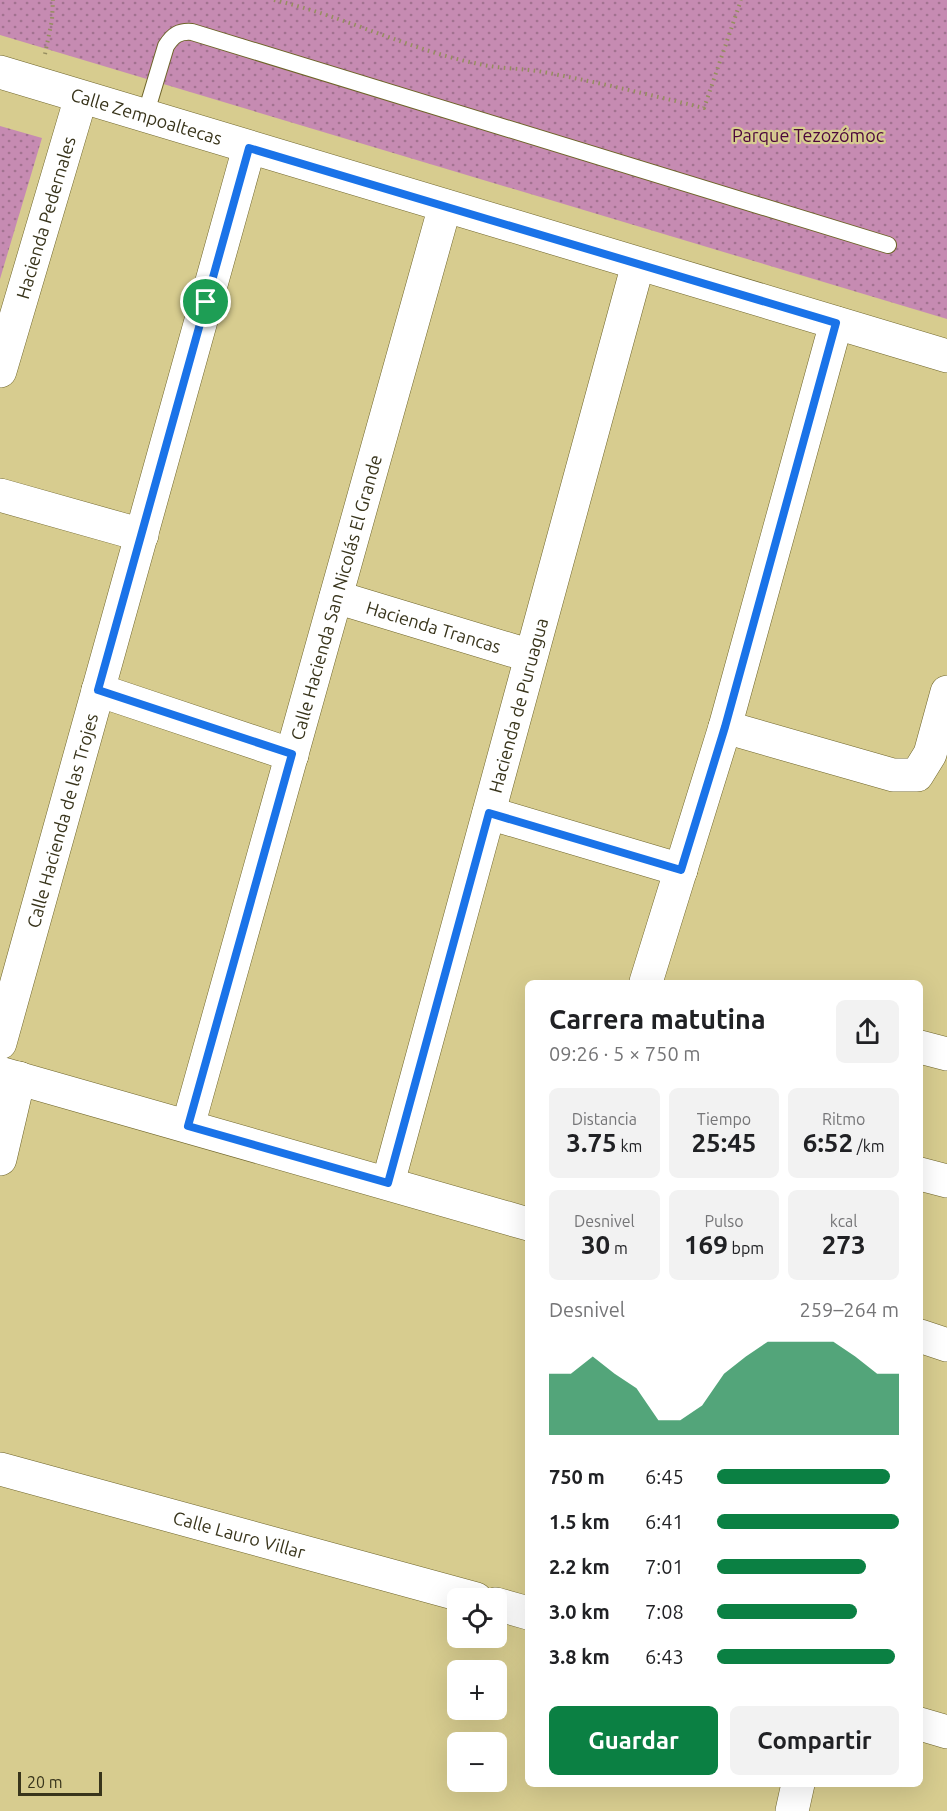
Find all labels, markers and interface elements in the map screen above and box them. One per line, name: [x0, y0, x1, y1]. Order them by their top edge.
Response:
street label: Calle Zempoaltecas: [69, 84, 225, 148]
park label: Parque Tezozómoc: [732, 125, 884, 145]
street label: Hacienda Pedernales: [12, 134, 79, 301]
pin: [180, 276, 231, 327]
icon: arrive: [189, 285, 222, 318]
street label: Calle Hacienda San Nicolás El Grande: [286, 452, 385, 742]
street label: Hacienda Trancas: [364, 597, 504, 656]
street label: Hacienda de Puruagua: [485, 616, 551, 795]
street label: Calle Hacienda de las Trojes: [23, 711, 101, 930]
button: share: [836, 1000, 899, 1063]
text: Carrera matutina: [549, 1004, 766, 1034]
text: 09:26 · 5 × 750 m: [549, 1042, 701, 1065]
text: Distancia: [572, 1110, 637, 1128]
text: Tiempo: [697, 1110, 751, 1128]
text: Ritmo: [822, 1110, 865, 1128]
text: 3.75: [566, 1128, 617, 1157]
text: 25:45: [691, 1128, 757, 1157]
text: 6:52: [803, 1128, 853, 1157]
text: km: [617, 1137, 642, 1155]
text: /km: [853, 1137, 885, 1155]
text: Desnivel: [574, 1212, 635, 1230]
text: Pulso: [704, 1212, 744, 1230]
text: kcal: [830, 1212, 857, 1230]
text: 30: [581, 1230, 610, 1259]
text: 169: [684, 1230, 728, 1259]
text: 273: [822, 1230, 866, 1259]
text: m: [610, 1239, 628, 1257]
text: bpm: [728, 1239, 764, 1257]
text: Desnivel: [549, 1298, 625, 1321]
text: 259–264 m: [800, 1298, 899, 1321]
text: 750 m: [549, 1465, 605, 1488]
text: 6:45: [645, 1465, 684, 1488]
street label: Calle Lauro Villar: [171, 1507, 308, 1562]
text: 1.5 km: [549, 1510, 610, 1533]
text: 6:41: [645, 1510, 684, 1533]
text: 2.2 km: [549, 1555, 610, 1578]
text: 7:01: [645, 1555, 684, 1578]
map controls: [447, 1588, 507, 1792]
button: locate: [447, 1588, 507, 1648]
text: 3.0 km: [549, 1600, 610, 1623]
text: 7:08: [645, 1600, 684, 1623]
text: 3.8 km: [549, 1645, 610, 1668]
text: 6:43: [645, 1645, 684, 1668]
button: +: [447, 1660, 507, 1720]
button: Guardar: [549, 1706, 718, 1775]
button: Compartir: [730, 1706, 899, 1775]
button: −: [447, 1732, 507, 1792]
scale bar: [18, 1769, 102, 1796]
text: 20 m: [27, 1773, 63, 1791]

